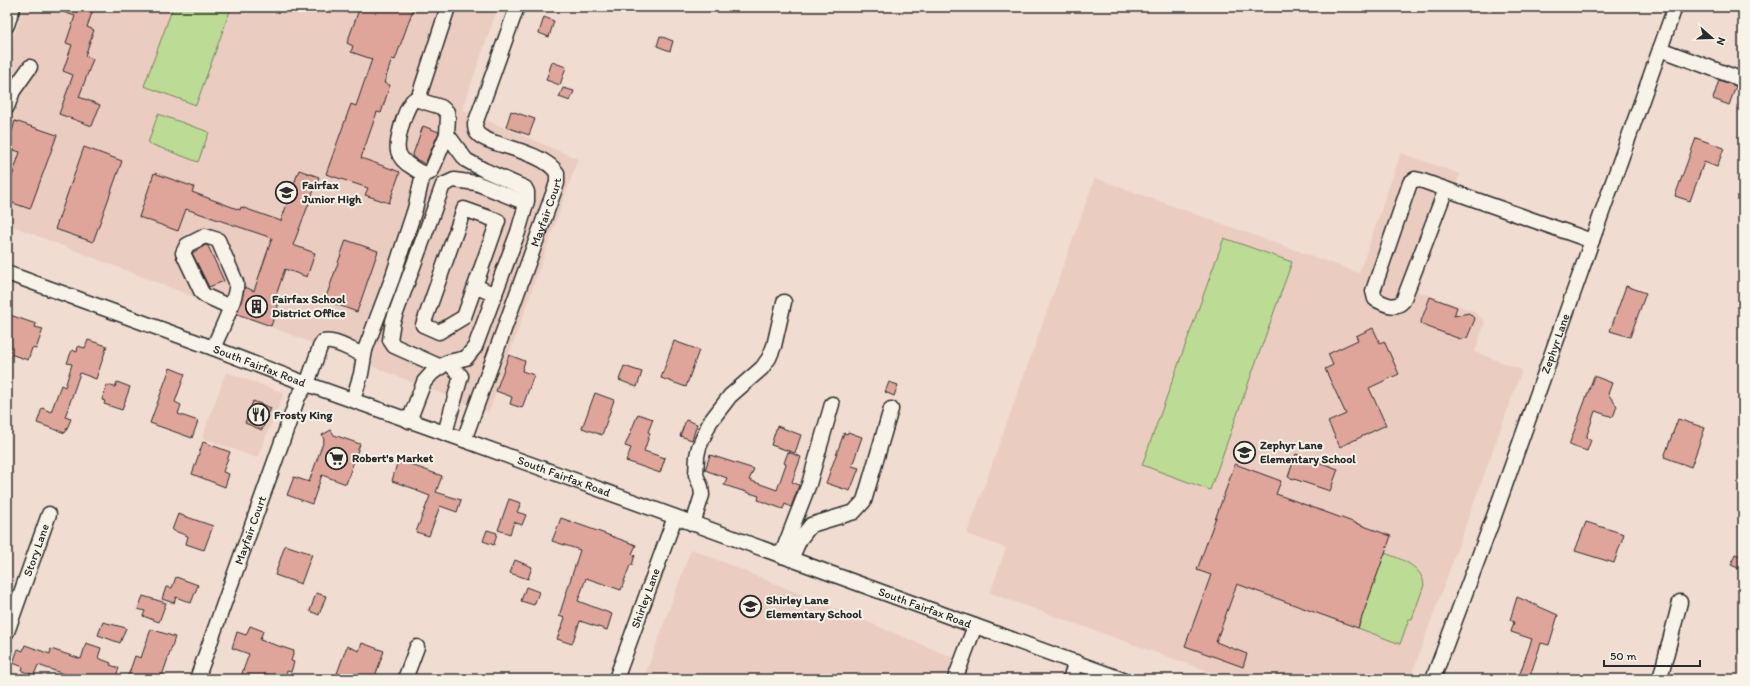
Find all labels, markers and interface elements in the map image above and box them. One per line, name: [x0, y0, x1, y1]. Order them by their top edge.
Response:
north arrow: [1692, 18, 1732, 58]
text: N: [1714, 36, 1728, 47]
place label: Fairfax Junior High: [301, 178, 362, 207]
street label: Mayfair Court: [528, 178, 564, 249]
school or university icon: Fairfax Junior High: [274, 179, 300, 205]
place label: Fairfax School District Office: [272, 292, 346, 320]
building icon: Fairfax School District Office: [243, 293, 269, 319]
street label: Zephyr Lane: [1538, 311, 1573, 375]
street label: South Fairfax Road: [211, 342, 308, 390]
restaurant icon: Frosty King: [245, 402, 271, 428]
place label: Frosty King: [274, 408, 333, 423]
place label: Zephyr Lane Elementary School: [1260, 438, 1356, 467]
school or university icon: Zephyr Lane Elementary School: [1232, 439, 1258, 465]
supermarket icon: Robert's Market: [323, 445, 349, 471]
place label: Robert's Market: [352, 451, 434, 465]
street label: South Fairfax Road: [516, 453, 613, 500]
street label: Mayfair Court: [232, 494, 269, 566]
street label: Story Lane: [20, 522, 52, 578]
street label: Shirley Lane: [628, 566, 663, 630]
street label: South Fairfax Road: [876, 584, 974, 631]
place label: Shirley Lane Elementary School: [766, 593, 862, 622]
school or university icon: Shirley Lane Elementary School: [738, 594, 764, 620]
scale bar: [1604, 642, 1700, 668]
text: 50 m: [1610, 649, 1636, 663]

